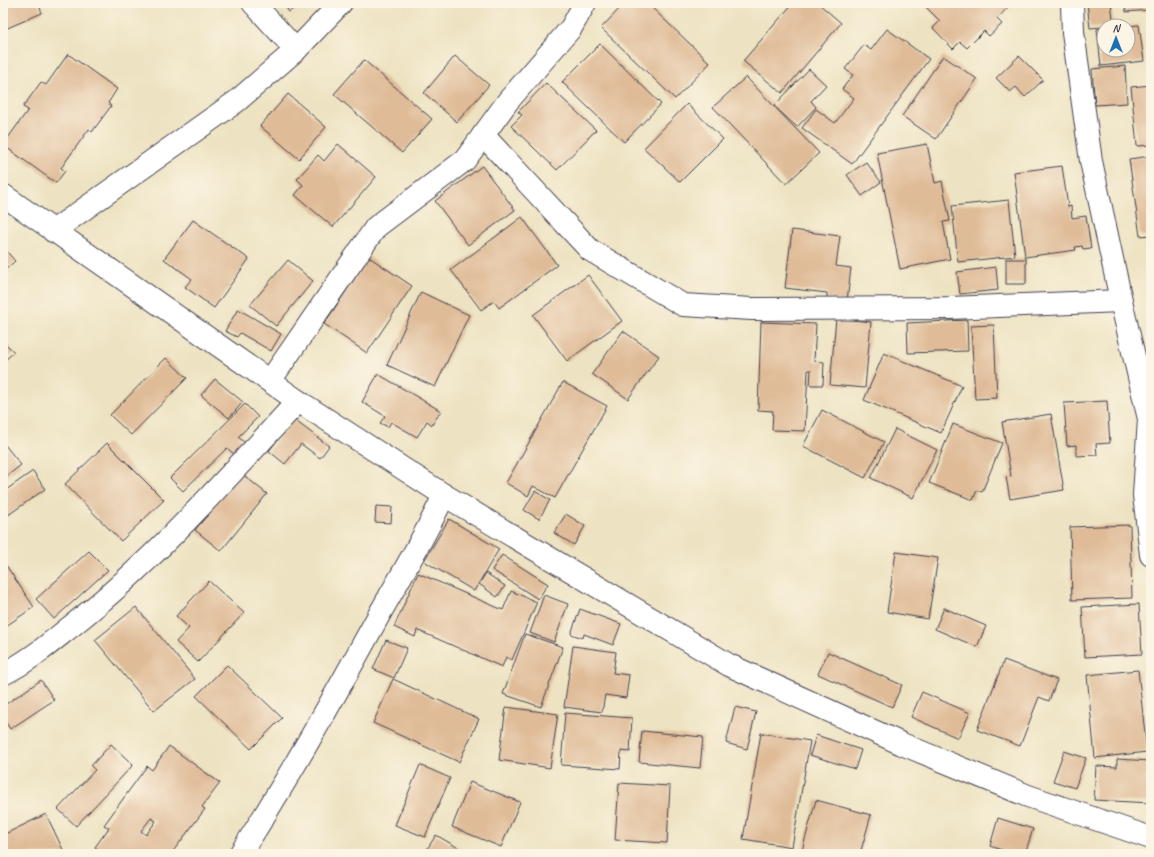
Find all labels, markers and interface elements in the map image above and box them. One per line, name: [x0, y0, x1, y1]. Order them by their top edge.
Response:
north arrow: [1096, 18, 1136, 58]
text: N: [1113, 21, 1122, 35]

